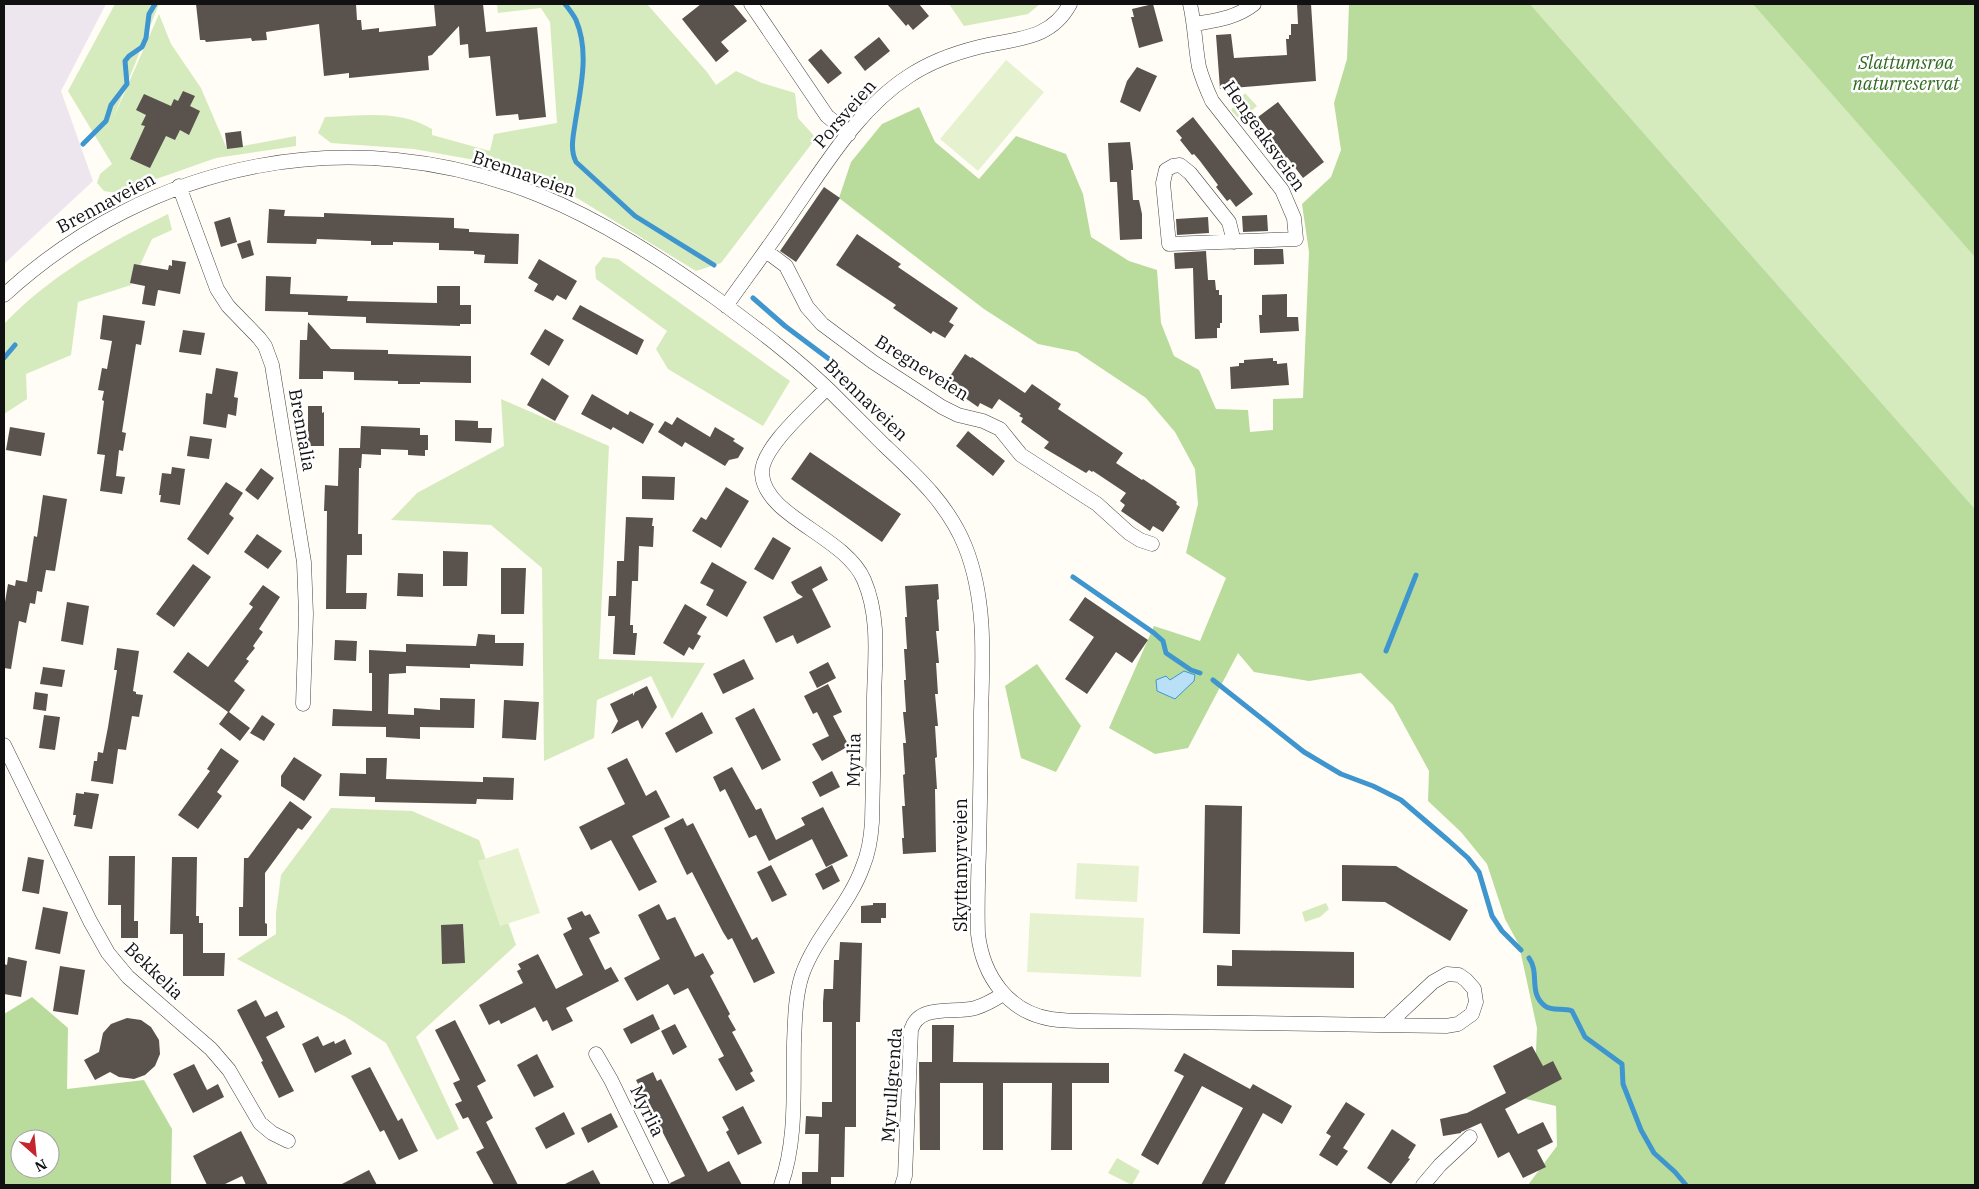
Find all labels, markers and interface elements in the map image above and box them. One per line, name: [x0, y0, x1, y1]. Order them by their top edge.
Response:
park label: Slattumsrøa naturreservat: [1853, 51, 1960, 95]
street label: Porsveien: [809, 75, 881, 153]
street label: Hengeaksveien: [1218, 76, 1311, 195]
street label: Brennaveien: [469, 145, 579, 202]
street label: Brennaveien: [53, 167, 159, 238]
street label: Bregneveien: [871, 330, 974, 406]
street label: Brennaveien: [819, 354, 913, 445]
street label: Brennalia: [284, 387, 321, 473]
street label: Myrlia: [842, 733, 865, 787]
street label: Skyttamyrveien: [949, 798, 972, 932]
street label: Bekkelia: [120, 937, 189, 1004]
street label: Myrullgrenda: [876, 1027, 907, 1143]
street label: Myrlia: [625, 1081, 670, 1140]
north arrow: [10, 1129, 60, 1179]
text: N: [32, 1155, 50, 1176]

